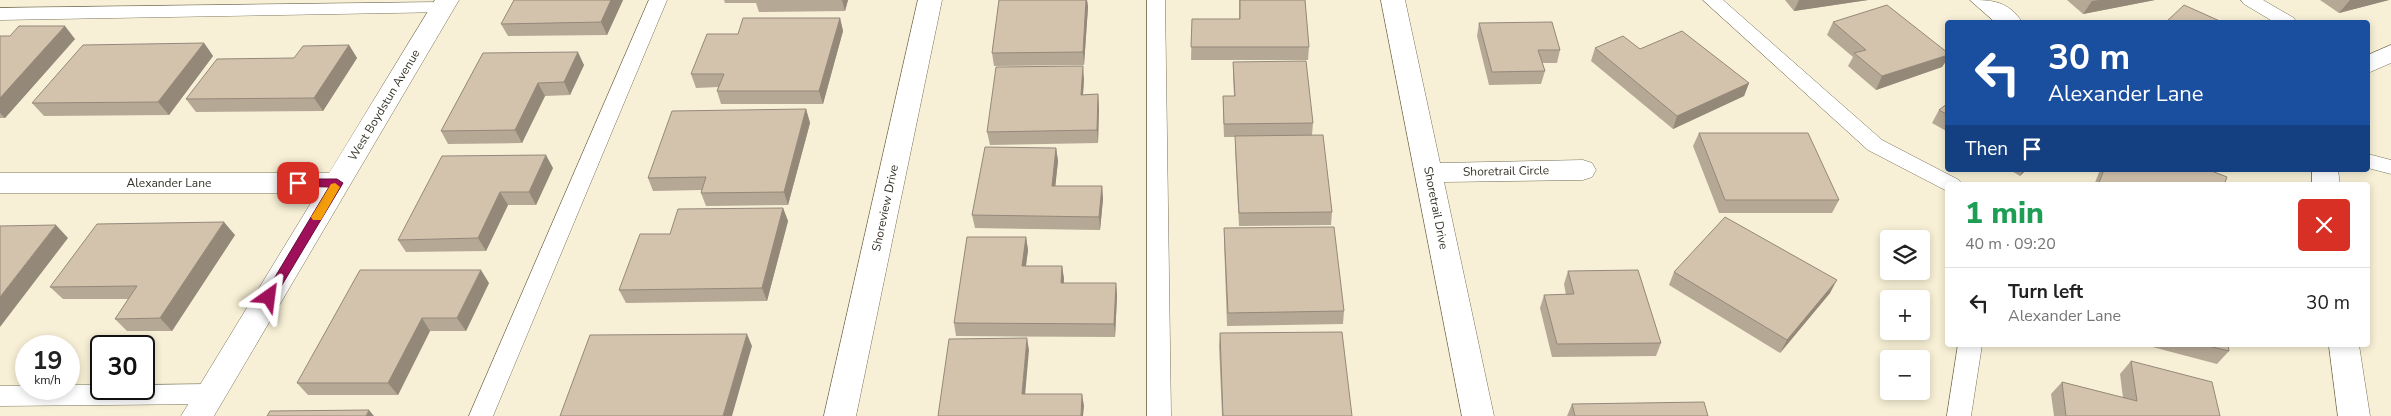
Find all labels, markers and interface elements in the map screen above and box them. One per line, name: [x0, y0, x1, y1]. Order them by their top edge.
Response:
text: 30 m: [2048, 34, 2130, 81]
icon: left: [1965, 40, 2030, 105]
street label: West Boydstun Avenue: [344, 46, 424, 164]
text: Alexander Lane: [2048, 79, 2204, 109]
icon: arrive: [2018, 135, 2046, 163]
text: Then: [1965, 136, 2008, 162]
pin: [277, 162, 319, 204]
street label: Shoretrail Circle: [1463, 162, 1549, 180]
street label: Shoreview Drive: [868, 163, 902, 253]
street label: Shoretrail Drive: [1420, 165, 1452, 251]
icon: arrive: [284, 169, 312, 197]
street label: Alexander Lane: [127, 175, 211, 191]
text: 1 min: [1965, 193, 2044, 234]
button: close: [2298, 199, 2350, 251]
map controls: [1880, 230, 1930, 400]
button: layers: [1880, 230, 1930, 280]
text: 40 m · 09:20: [1965, 233, 2056, 255]
position arrow: [242, 270, 294, 322]
text: Turn left: [2008, 279, 2083, 305]
icon: left: [1965, 289, 1993, 317]
button: +: [1880, 290, 1930, 340]
text: 30 m: [2306, 290, 2350, 316]
text: Alexander Lane: [2008, 305, 2121, 327]
speed limit sign: 30: [90, 335, 155, 400]
text: 19: [32, 344, 63, 378]
button: −: [1880, 350, 1930, 400]
text: km/h: [34, 372, 61, 388]

